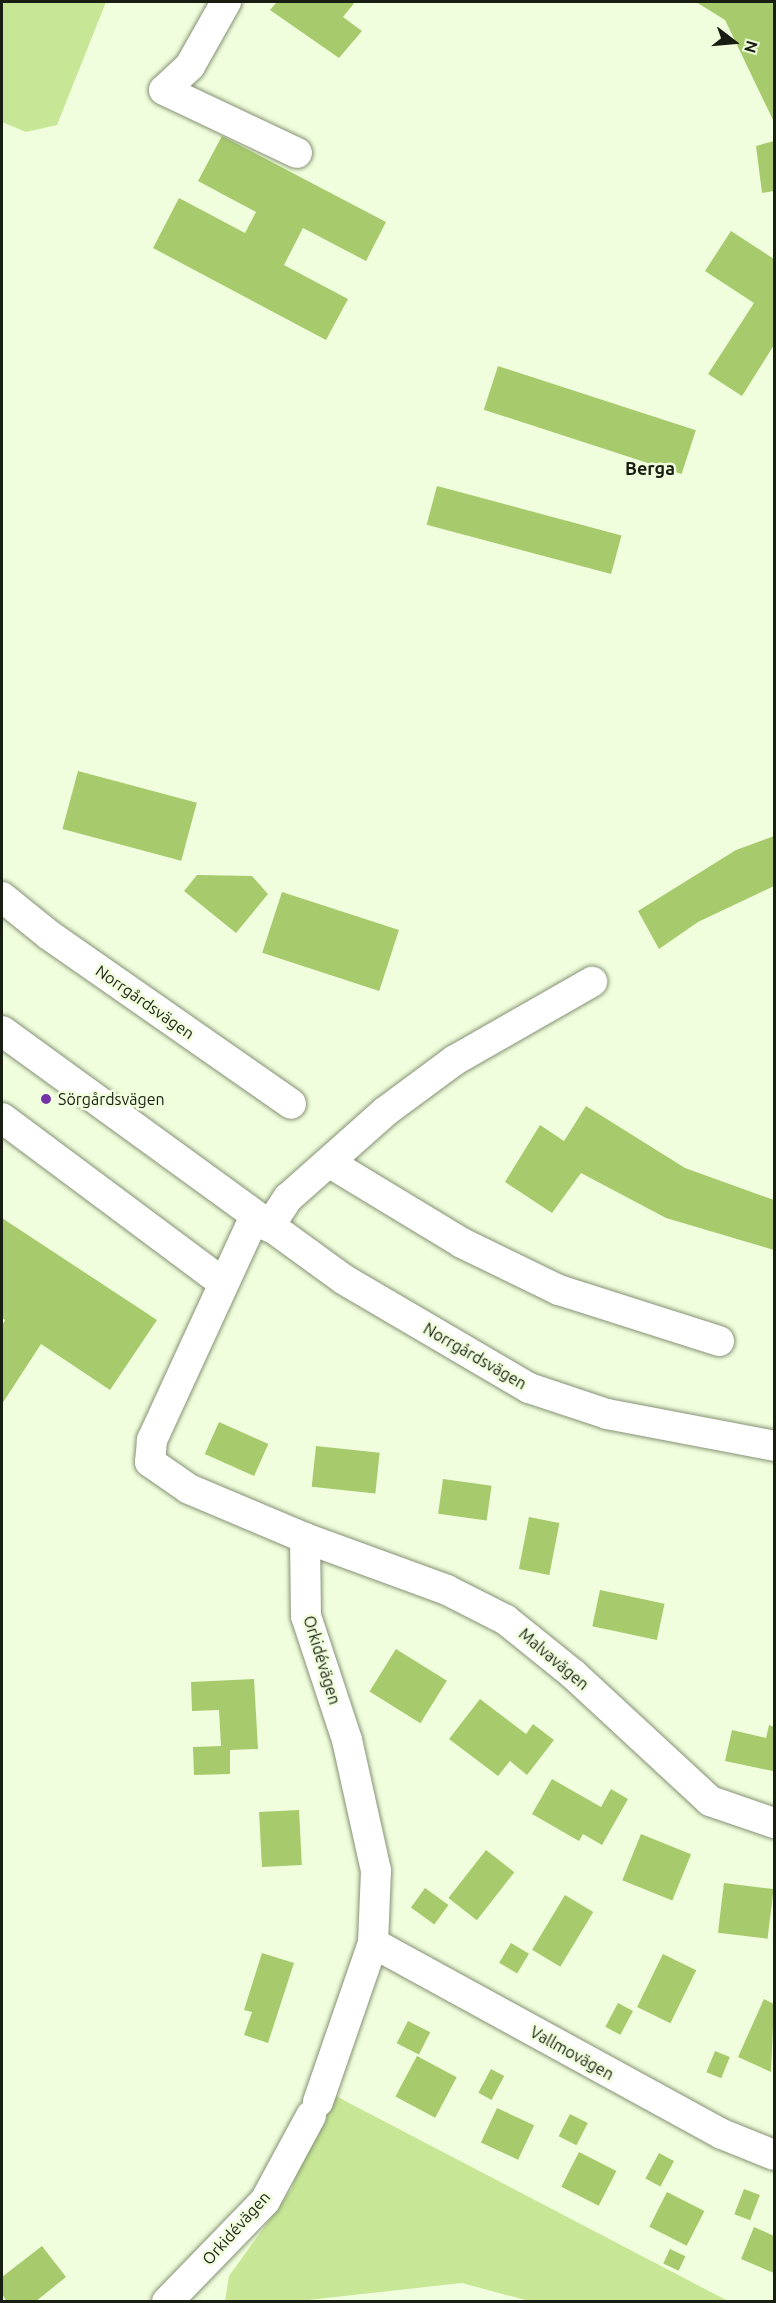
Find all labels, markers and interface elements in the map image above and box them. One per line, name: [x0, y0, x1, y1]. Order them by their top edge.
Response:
north arrow: [704, 12, 764, 72]
text: N: [741, 39, 762, 55]
district label: Berga: [625, 457, 675, 479]
street label: Norrgårdsvägen: [92, 961, 198, 1043]
place label: Sörgårdsvägen: [58, 1089, 165, 1109]
marker: Sörgårdsvägen: [39, 1092, 53, 1106]
street label: Norrgårdsvägen: [420, 1319, 530, 1393]
street label: Orkidévägen: [299, 1613, 345, 1707]
street label: Malvavägen: [515, 1624, 593, 1694]
street label: Vallmovägen: [527, 2022, 617, 2084]
street label: Orkidévägen: [198, 2187, 274, 2269]

